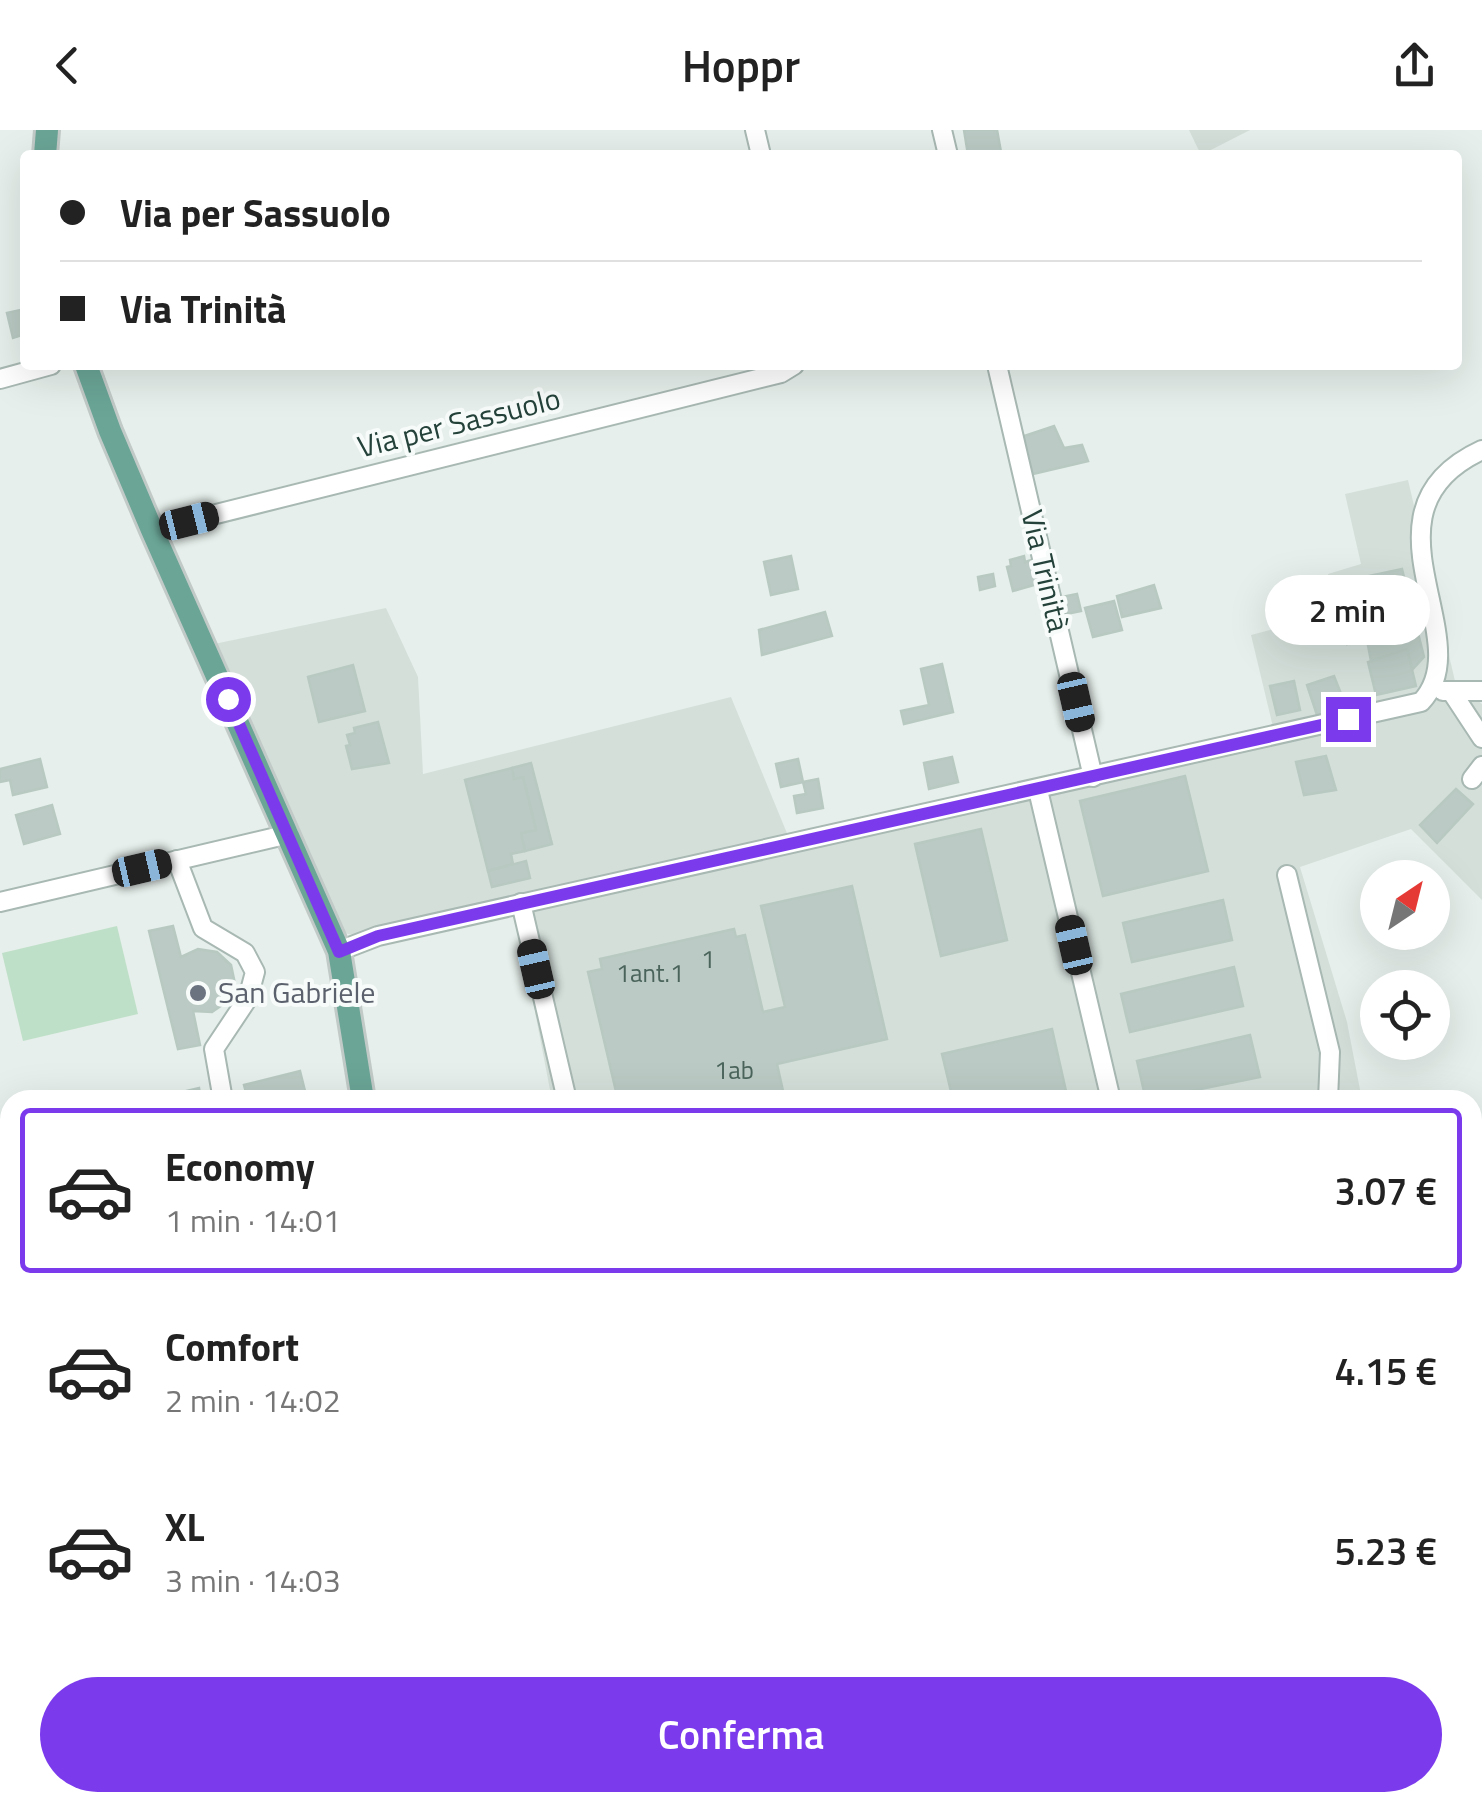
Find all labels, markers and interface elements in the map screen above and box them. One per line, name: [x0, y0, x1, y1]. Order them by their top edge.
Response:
text: Hoppr: [682, 31, 800, 99]
icon: back: [40, 38, 95, 93]
icon: share: [1387, 38, 1442, 93]
text: Via per Sassuolo: [120, 184, 391, 242]
text: Via Trinità: [120, 280, 287, 338]
street label: Via per Sassuolo: [353, 375, 565, 469]
car: [156, 499, 222, 543]
street label: Via Trinità: [1010, 505, 1082, 636]
callout: 2 min: [1266, 574, 1430, 644]
text: 2 min: [1309, 586, 1386, 634]
car: [1055, 669, 1097, 735]
route start: [206, 677, 251, 722]
route end: [1326, 697, 1371, 742]
car: [109, 847, 175, 889]
north arrow: [1360, 860, 1450, 950]
map controls: [1360, 860, 1450, 1060]
car: [1053, 912, 1095, 978]
car: [515, 936, 557, 1002]
house number: 1: [701, 940, 715, 978]
house number: 1ant.1: [616, 954, 684, 992]
place label: San Gabriele: [218, 969, 375, 1015]
button: locate: [1360, 970, 1450, 1060]
marker: San Gabriele: [187, 982, 209, 1004]
house number: 1ab: [714, 1051, 754, 1089]
text: Economy: [165, 1138, 315, 1196]
icon: car: [45, 1146, 135, 1236]
text: 3.07 €: [1334, 1162, 1437, 1220]
text: 1 min · 14:01: [165, 1196, 341, 1244]
text: Comfort: [165, 1318, 299, 1376]
icon: car: [45, 1326, 135, 1416]
text: 4.15 €: [1334, 1342, 1437, 1400]
text: 2 min · 14:02: [165, 1376, 341, 1424]
text: XL: [165, 1498, 205, 1556]
icon: car: [45, 1506, 135, 1596]
text: 5.23 €: [1334, 1522, 1437, 1580]
text: 3 min · 14:03: [165, 1556, 341, 1604]
button: Conferma: [40, 1677, 1442, 1792]

